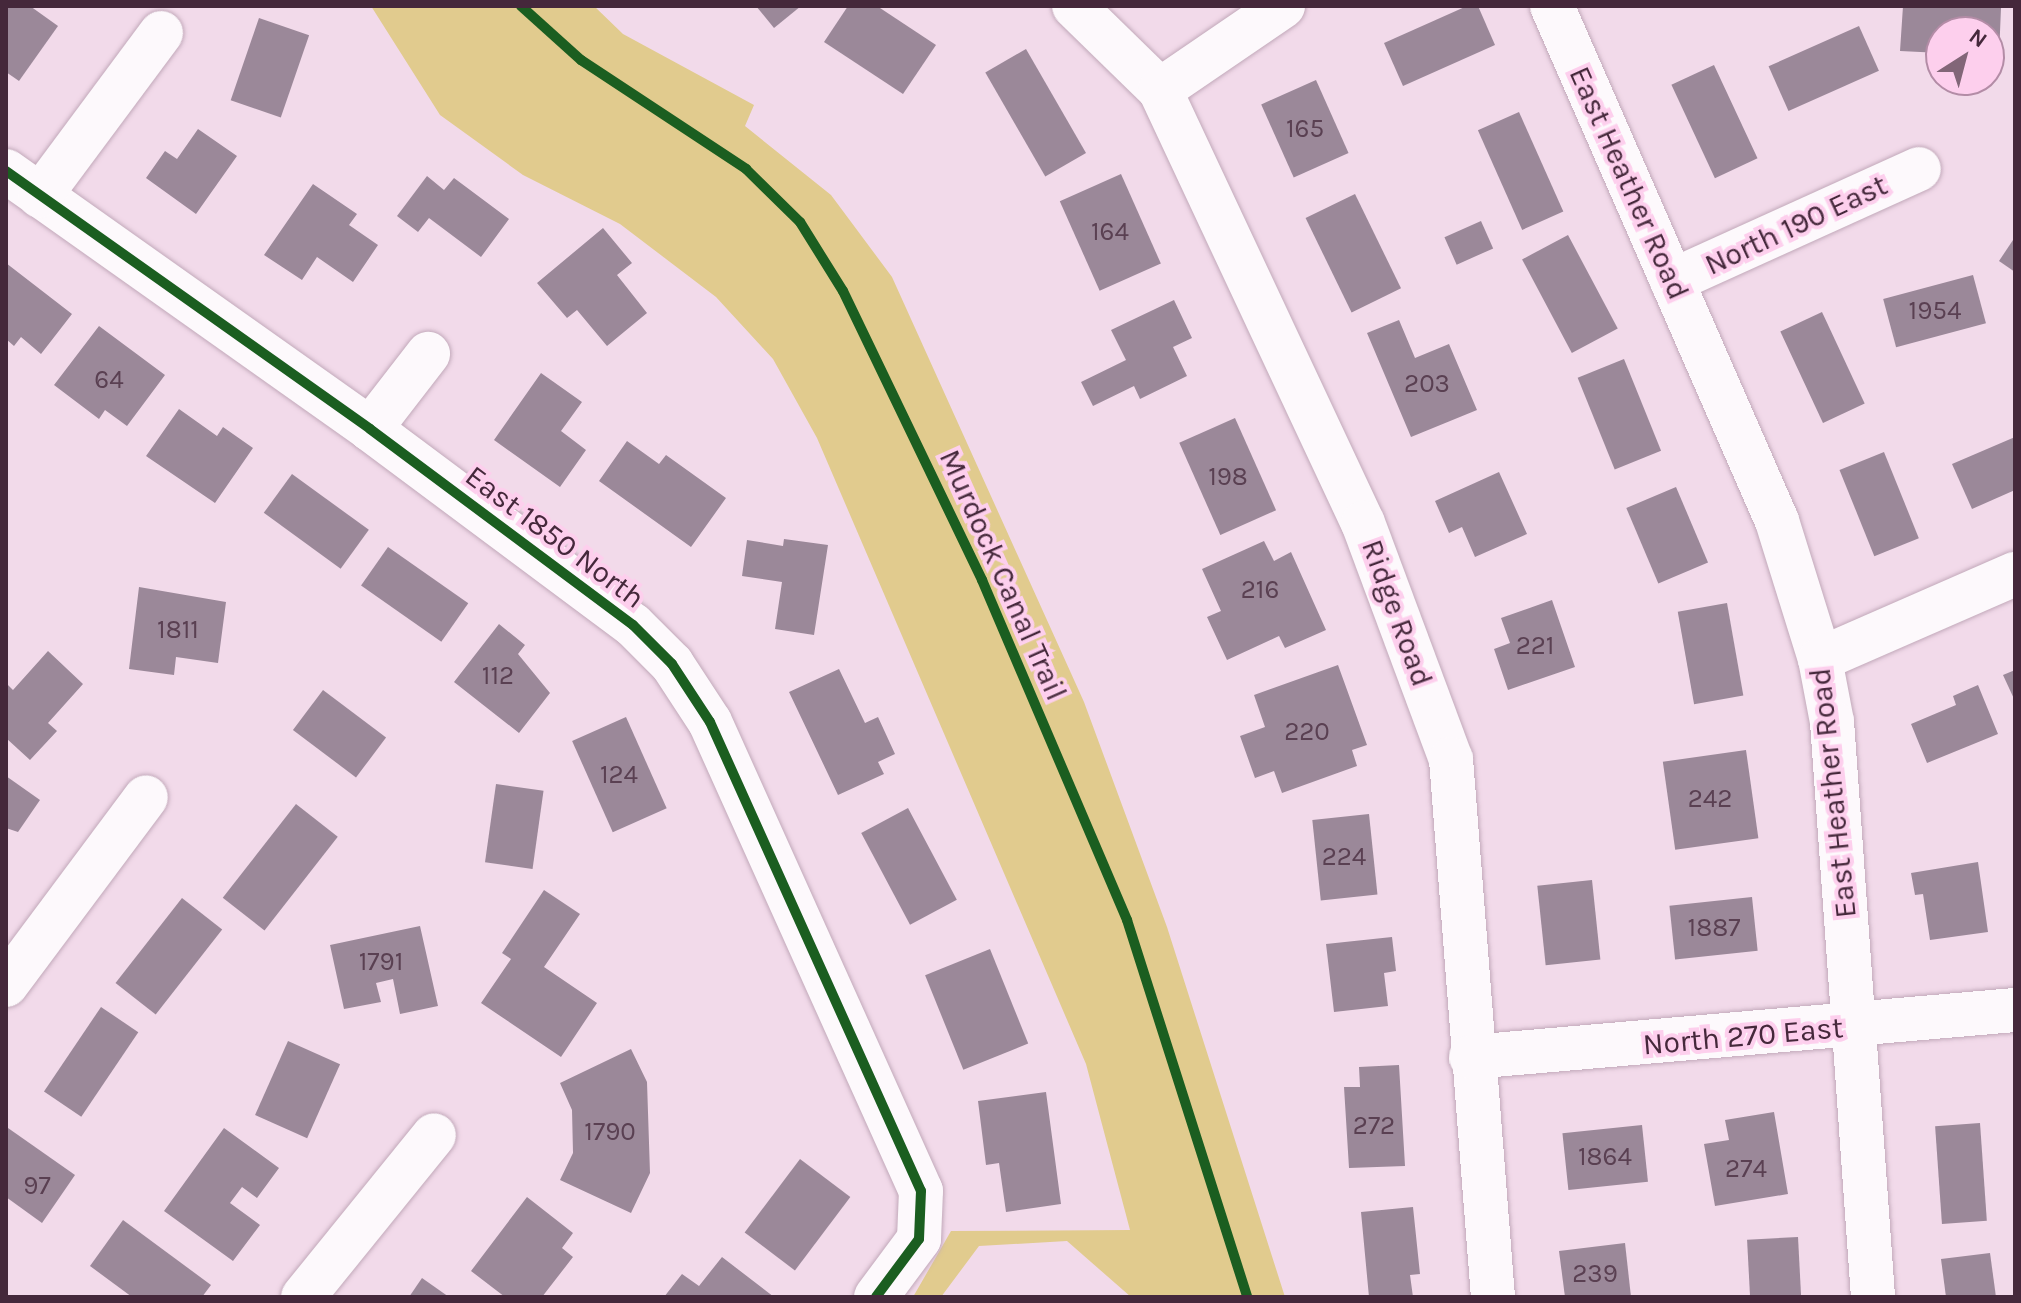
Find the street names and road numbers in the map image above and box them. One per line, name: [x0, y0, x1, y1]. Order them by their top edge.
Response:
street label: East Heather Road: [1561, 61, 1697, 305]
street label: North 190 East: [1699, 167, 1893, 283]
street label: Murdock Canal Trail: [932, 444, 1074, 706]
street label: East 1850 North: [458, 458, 652, 616]
street label: Ridge Road: [1354, 535, 1440, 691]
street label: East Heather Road: [1802, 666, 1864, 920]
street label: North 270 East: [1641, 1009, 1845, 1063]

